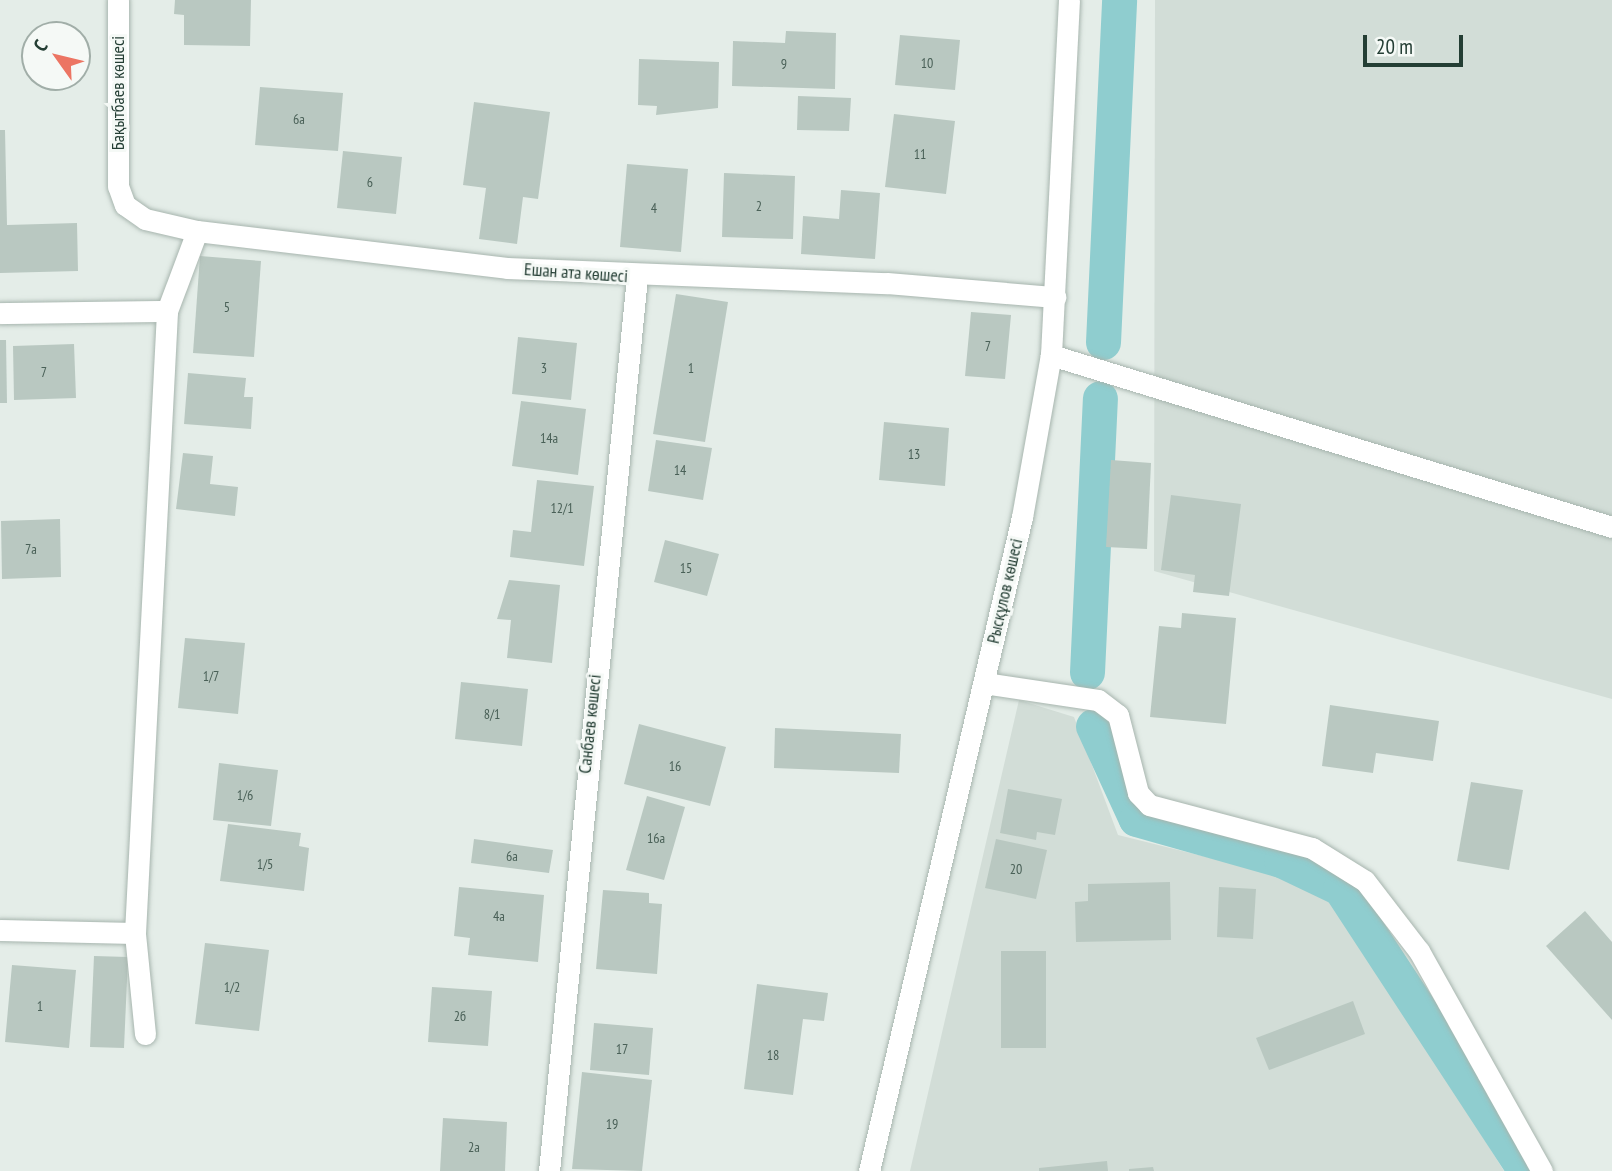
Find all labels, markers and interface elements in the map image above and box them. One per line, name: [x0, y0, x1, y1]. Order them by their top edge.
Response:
north arrow: [21, 21, 91, 91]
scale bar: [1367, 21, 1467, 65]
text: 20 m: [1376, 33, 1413, 60]
text: С: [28, 35, 53, 56]
street label: Бақытбаев көшесі: [107, 36, 129, 150]
house number: 10: [921, 55, 933, 71]
house number: 9: [781, 56, 787, 72]
house number: 6а: [293, 111, 305, 127]
house number: 11: [914, 146, 926, 162]
house number: 6: [367, 174, 373, 190]
house number: 2: [756, 198, 762, 214]
house number: 4: [651, 200, 657, 216]
street label: Ешан ата көшесі: [523, 259, 629, 287]
house number: 5: [224, 299, 230, 315]
house number: 7: [985, 338, 991, 354]
house number: 3: [541, 360, 547, 376]
house number: 1: [688, 360, 694, 376]
house number: 7: [41, 364, 47, 380]
house number: 14а: [540, 430, 558, 446]
house number: 13: [908, 446, 920, 462]
house number: 14: [674, 462, 686, 478]
house number: 12/1: [550, 500, 574, 516]
street label: Рысқұлов көшесі: [982, 536, 1028, 646]
house number: 7а: [25, 541, 37, 557]
house number: 15: [680, 560, 692, 576]
house number: 1/7: [203, 668, 219, 684]
street label: Санбаев көшесі: [574, 673, 606, 775]
house number: 8/1: [484, 706, 500, 722]
house number: 16: [669, 758, 681, 774]
house number: 1/6: [237, 787, 253, 803]
house number: 16а: [647, 830, 665, 846]
house number: 6а: [506, 848, 518, 864]
house number: 1/5: [257, 856, 273, 872]
house number: 20: [1010, 861, 1022, 877]
house number: 4а: [493, 908, 505, 924]
house number: 1/2: [224, 979, 240, 995]
house number: 1: [37, 998, 43, 1014]
house number: 2б: [454, 1008, 466, 1024]
house number: 17: [616, 1041, 628, 1057]
house number: 18: [767, 1047, 779, 1063]
house number: 19: [606, 1116, 618, 1132]
house number: 2а: [468, 1139, 480, 1155]

